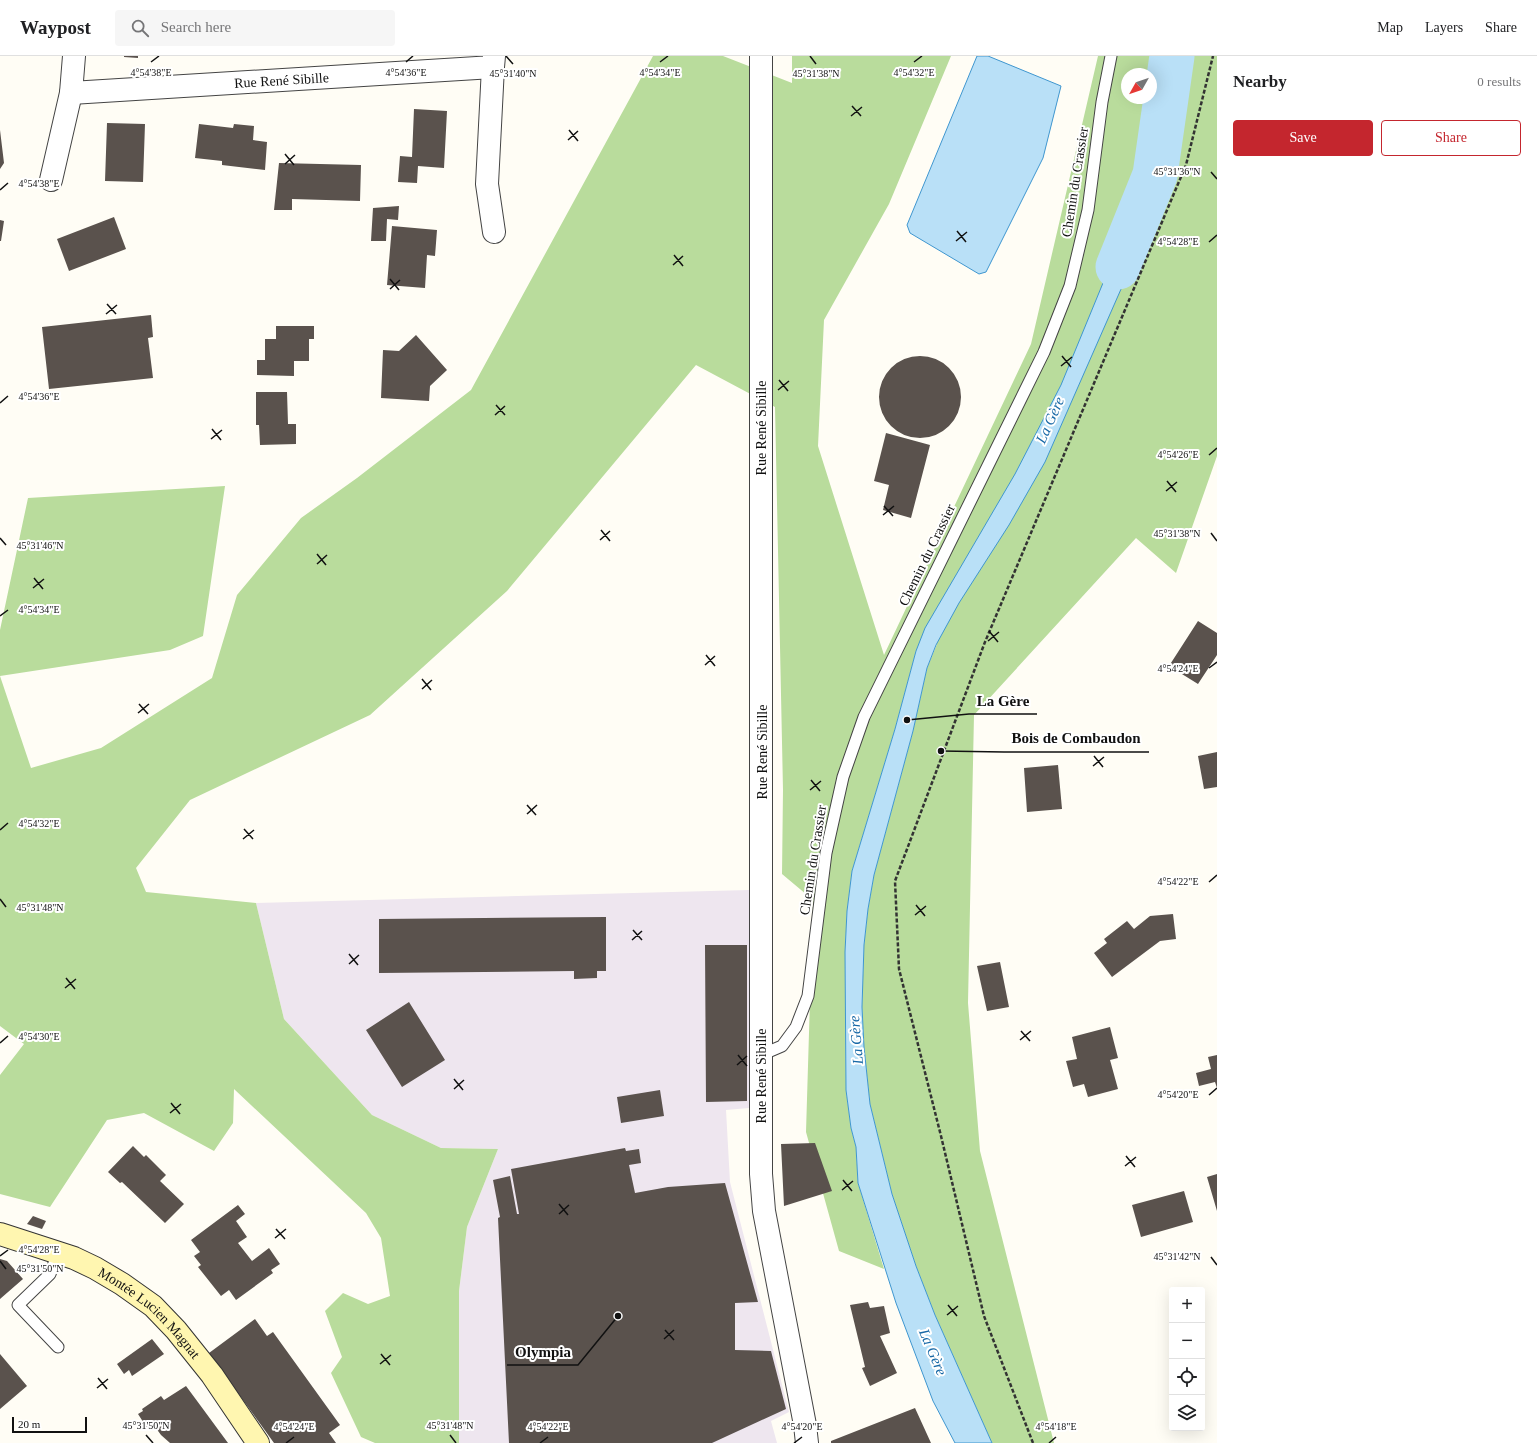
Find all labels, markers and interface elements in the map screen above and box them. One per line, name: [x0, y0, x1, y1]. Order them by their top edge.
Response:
search box: [115, 10, 395, 46]
text: Waypost: [20, 17, 91, 38]
icon: search: [129, 17, 151, 39]
text: Search here: [161, 19, 231, 35]
text: Map: [1377, 20, 1403, 35]
text: Layers: [1425, 20, 1463, 35]
text: Share: [1485, 20, 1517, 35]
text: 4°54'38"E: [131, 67, 172, 78]
text: 4°54'36"E: [386, 67, 427, 78]
text: 4°54'34"E: [640, 67, 681, 78]
text: 4°54'32"E: [894, 67, 935, 78]
text: 45°31'40"N: [489, 68, 537, 79]
text: 45°31'38"N: [792, 68, 840, 79]
north arrow: [1121, 68, 1157, 104]
street label: Rue René Sibille: [234, 70, 329, 90]
text: Nearby: [1233, 72, 1287, 91]
text: 0 results: [1477, 74, 1521, 89]
button: Save: [1233, 120, 1373, 156]
button: Share: [1381, 120, 1521, 156]
street label: Chemin du Crassier: [1059, 126, 1091, 238]
text: 45°31'36"N: [1153, 166, 1201, 177]
text: 4°54'38"E: [19, 178, 60, 189]
text: 4°54'28"E: [1158, 236, 1199, 247]
street label: Rue René Sibille: [754, 381, 769, 475]
text: 4°54'36"E: [19, 391, 60, 402]
water label: La Gère: [1032, 394, 1067, 447]
text: 4°54'26"E: [1158, 449, 1199, 460]
street label: Chemin du Crassier: [896, 501, 958, 608]
text: 45°31'38"N: [1153, 528, 1201, 539]
text: 45°31'46"N: [16, 540, 64, 551]
text: 4°54'34"E: [19, 604, 60, 615]
text: 4°54'24"E: [1158, 663, 1199, 674]
callout: La Gère: [969, 687, 1037, 714]
text: La Gère: [977, 693, 1030, 709]
street label: Rue René Sibille: [755, 705, 770, 799]
callout: Bois de Combaudon: [1004, 725, 1149, 752]
text: Bois de Combaudon: [1011, 730, 1141, 746]
street label: Chemin du Crassier: [797, 804, 829, 916]
text: 4°54'32"E: [19, 818, 60, 829]
text: 4°54'22"E: [1158, 876, 1199, 887]
text: 45°31'48"N: [16, 902, 64, 913]
water label: La Gère: [846, 1015, 866, 1066]
street label: Rue René Sibille: [754, 1029, 769, 1123]
text: 4°54'30"E: [19, 1031, 60, 1042]
text: 4°54'20"E: [1158, 1089, 1199, 1100]
text: 4°54'28"E: [19, 1244, 60, 1255]
text: 45°31'42"N: [1153, 1251, 1201, 1262]
text: 45°31'50"N: [16, 1263, 64, 1274]
street label: Montée Lucien Magnat: [96, 1264, 203, 1361]
map controls: [1169, 1287, 1205, 1431]
button: +: [1169, 1287, 1205, 1323]
button: −: [1169, 1323, 1205, 1359]
water label: La Gère: [916, 1325, 950, 1378]
callout: Olympia: [507, 1338, 578, 1365]
text: Olympia: [515, 1344, 571, 1360]
button: locate: [1169, 1359, 1205, 1395]
button: layers: [1169, 1395, 1205, 1431]
scale bar: [12, 1415, 87, 1434]
text: 20 m: [18, 1418, 40, 1430]
text: 45°31'50"N: [122, 1420, 170, 1431]
text: 45°31'48"N: [426, 1420, 474, 1431]
text: 4°54'24"E: [274, 1421, 315, 1432]
text: 4°54'22"E: [528, 1421, 569, 1432]
text: 4°54'20"E: [782, 1421, 823, 1432]
text: 4°54'18"E: [1036, 1421, 1077, 1432]

